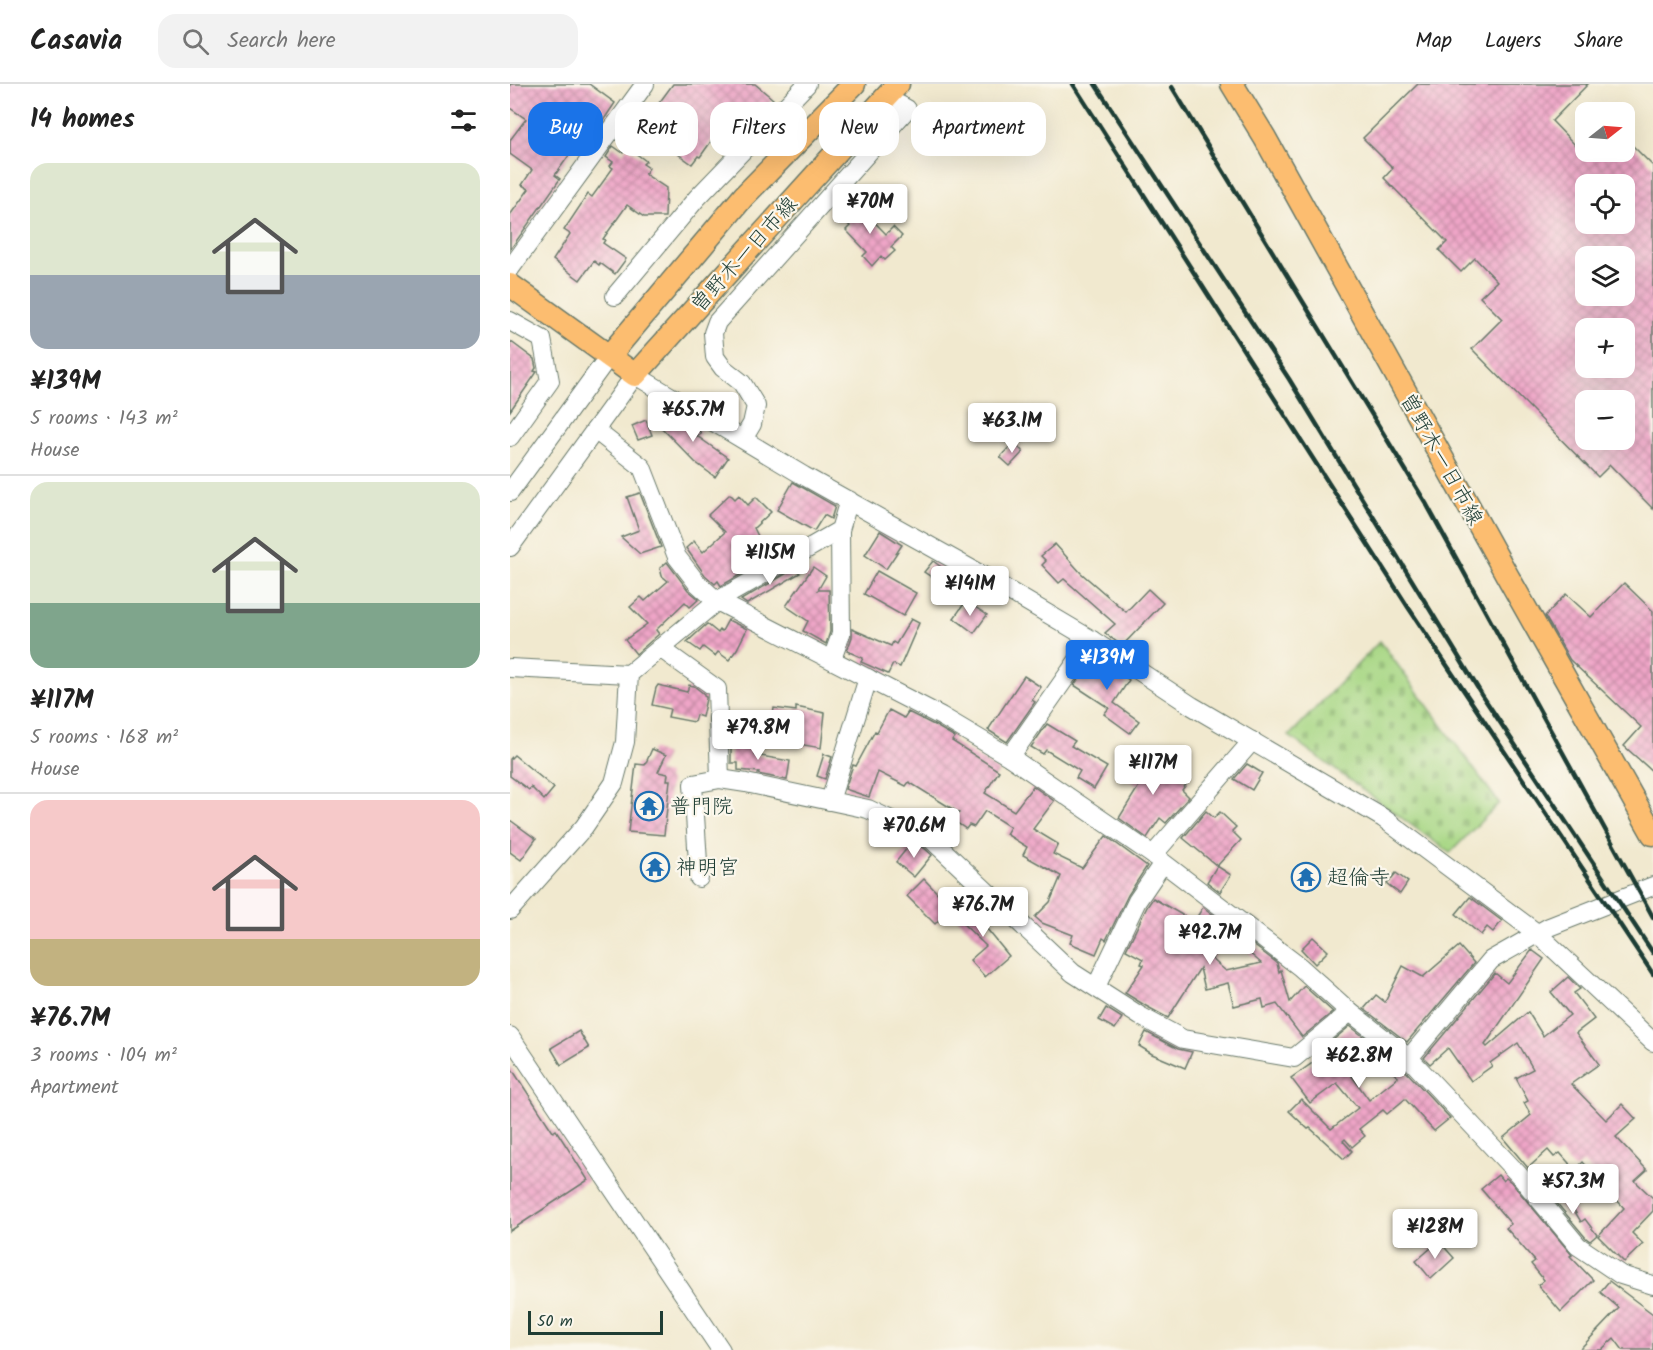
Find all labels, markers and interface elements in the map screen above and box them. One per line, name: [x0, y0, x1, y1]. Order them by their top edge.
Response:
search box: [158, 14, 578, 68]
text: Casavia: [30, 19, 122, 64]
text: Search here: [227, 24, 336, 59]
icon: search: [179, 25, 212, 58]
text: Map: [1415, 25, 1452, 58]
text: Layers: [1485, 25, 1541, 58]
text: Share: [1574, 25, 1623, 58]
text: 14 homes: [30, 99, 135, 141]
chip: Buy: [528, 102, 603, 156]
chip: Rent: [615, 102, 698, 156]
chip: Filters: [710, 102, 807, 156]
chip: New: [819, 102, 899, 156]
chip: Apartment: [911, 102, 1046, 156]
north arrow: [1575, 102, 1635, 162]
map controls: [1575, 102, 1635, 450]
icon: filters: [447, 104, 480, 137]
button: locate: [1575, 174, 1635, 234]
pin: ¥70M: [834, 184, 906, 235]
text: ¥70M: [846, 187, 894, 219]
street label: 曽野木一日市線: [684, 189, 807, 321]
icon: home: [201, 202, 309, 310]
button: layers: [1575, 246, 1635, 306]
button: +: [1575, 318, 1635, 378]
text: ¥139M: [30, 361, 101, 403]
street label: 曽野木一日市線: [1391, 387, 1491, 532]
button: −: [1575, 390, 1635, 450]
pin: ¥65.7M: [644, 392, 742, 443]
text: ¥65.7M: [662, 395, 724, 427]
text: 5 rooms · 143 m²: [30, 403, 178, 435]
pin: ¥63.1M: [963, 403, 1061, 454]
text: ¥63.1M: [982, 406, 1042, 438]
text: House: [30, 435, 80, 467]
icon: home: [201, 521, 309, 629]
pin: ¥115M: [728, 535, 812, 586]
text: ¥115M: [745, 538, 795, 570]
pin: ¥141M: [928, 566, 1012, 617]
text: ¥141M: [945, 569, 995, 601]
pin: ¥139M: [1065, 640, 1149, 691]
text: ¥139M: [1080, 643, 1134, 675]
text: ¥117M: [30, 680, 94, 722]
pin: ¥79.8M: [709, 710, 807, 761]
text: ¥79.8M: [726, 713, 790, 745]
text: 5 rooms · 168 m²: [30, 722, 178, 754]
pin: ¥117M: [1111, 745, 1195, 796]
text: ¥117M: [1129, 748, 1177, 780]
text: House: [30, 754, 80, 786]
temple icon: 普門院: [633, 790, 665, 822]
place label: 普門院: [670, 791, 733, 824]
pin: ¥70.6M: [865, 808, 963, 859]
text: ¥70.6M: [883, 811, 945, 843]
icon: home: [201, 839, 309, 947]
temple icon: 神明宮: [639, 851, 671, 883]
place label: 神明宮: [676, 852, 739, 885]
temple icon: 超倫寺: [1290, 861, 1322, 893]
place label: 超倫寺: [1327, 862, 1390, 895]
pin: ¥76.7M: [934, 887, 1032, 938]
text: ¥76.7M: [952, 890, 1014, 922]
pin: ¥92.7M: [1161, 915, 1259, 966]
text: ¥92.7M: [1178, 918, 1242, 950]
text: ¥76.7M: [30, 998, 110, 1040]
pin: ¥62.8M: [1310, 1038, 1408, 1089]
text: 3 rooms · 104 m²: [30, 1040, 177, 1072]
text: ¥62.8M: [1326, 1041, 1392, 1073]
text: Apartment: [30, 1072, 119, 1104]
pin: ¥57.3M: [1524, 1164, 1622, 1215]
text: ¥57.3M: [1542, 1167, 1604, 1199]
pin: ¥128M: [1393, 1209, 1477, 1260]
text: ¥128M: [1407, 1212, 1463, 1244]
scale bar: [528, 1308, 663, 1336]
text: 50 m: [537, 1309, 573, 1334]

